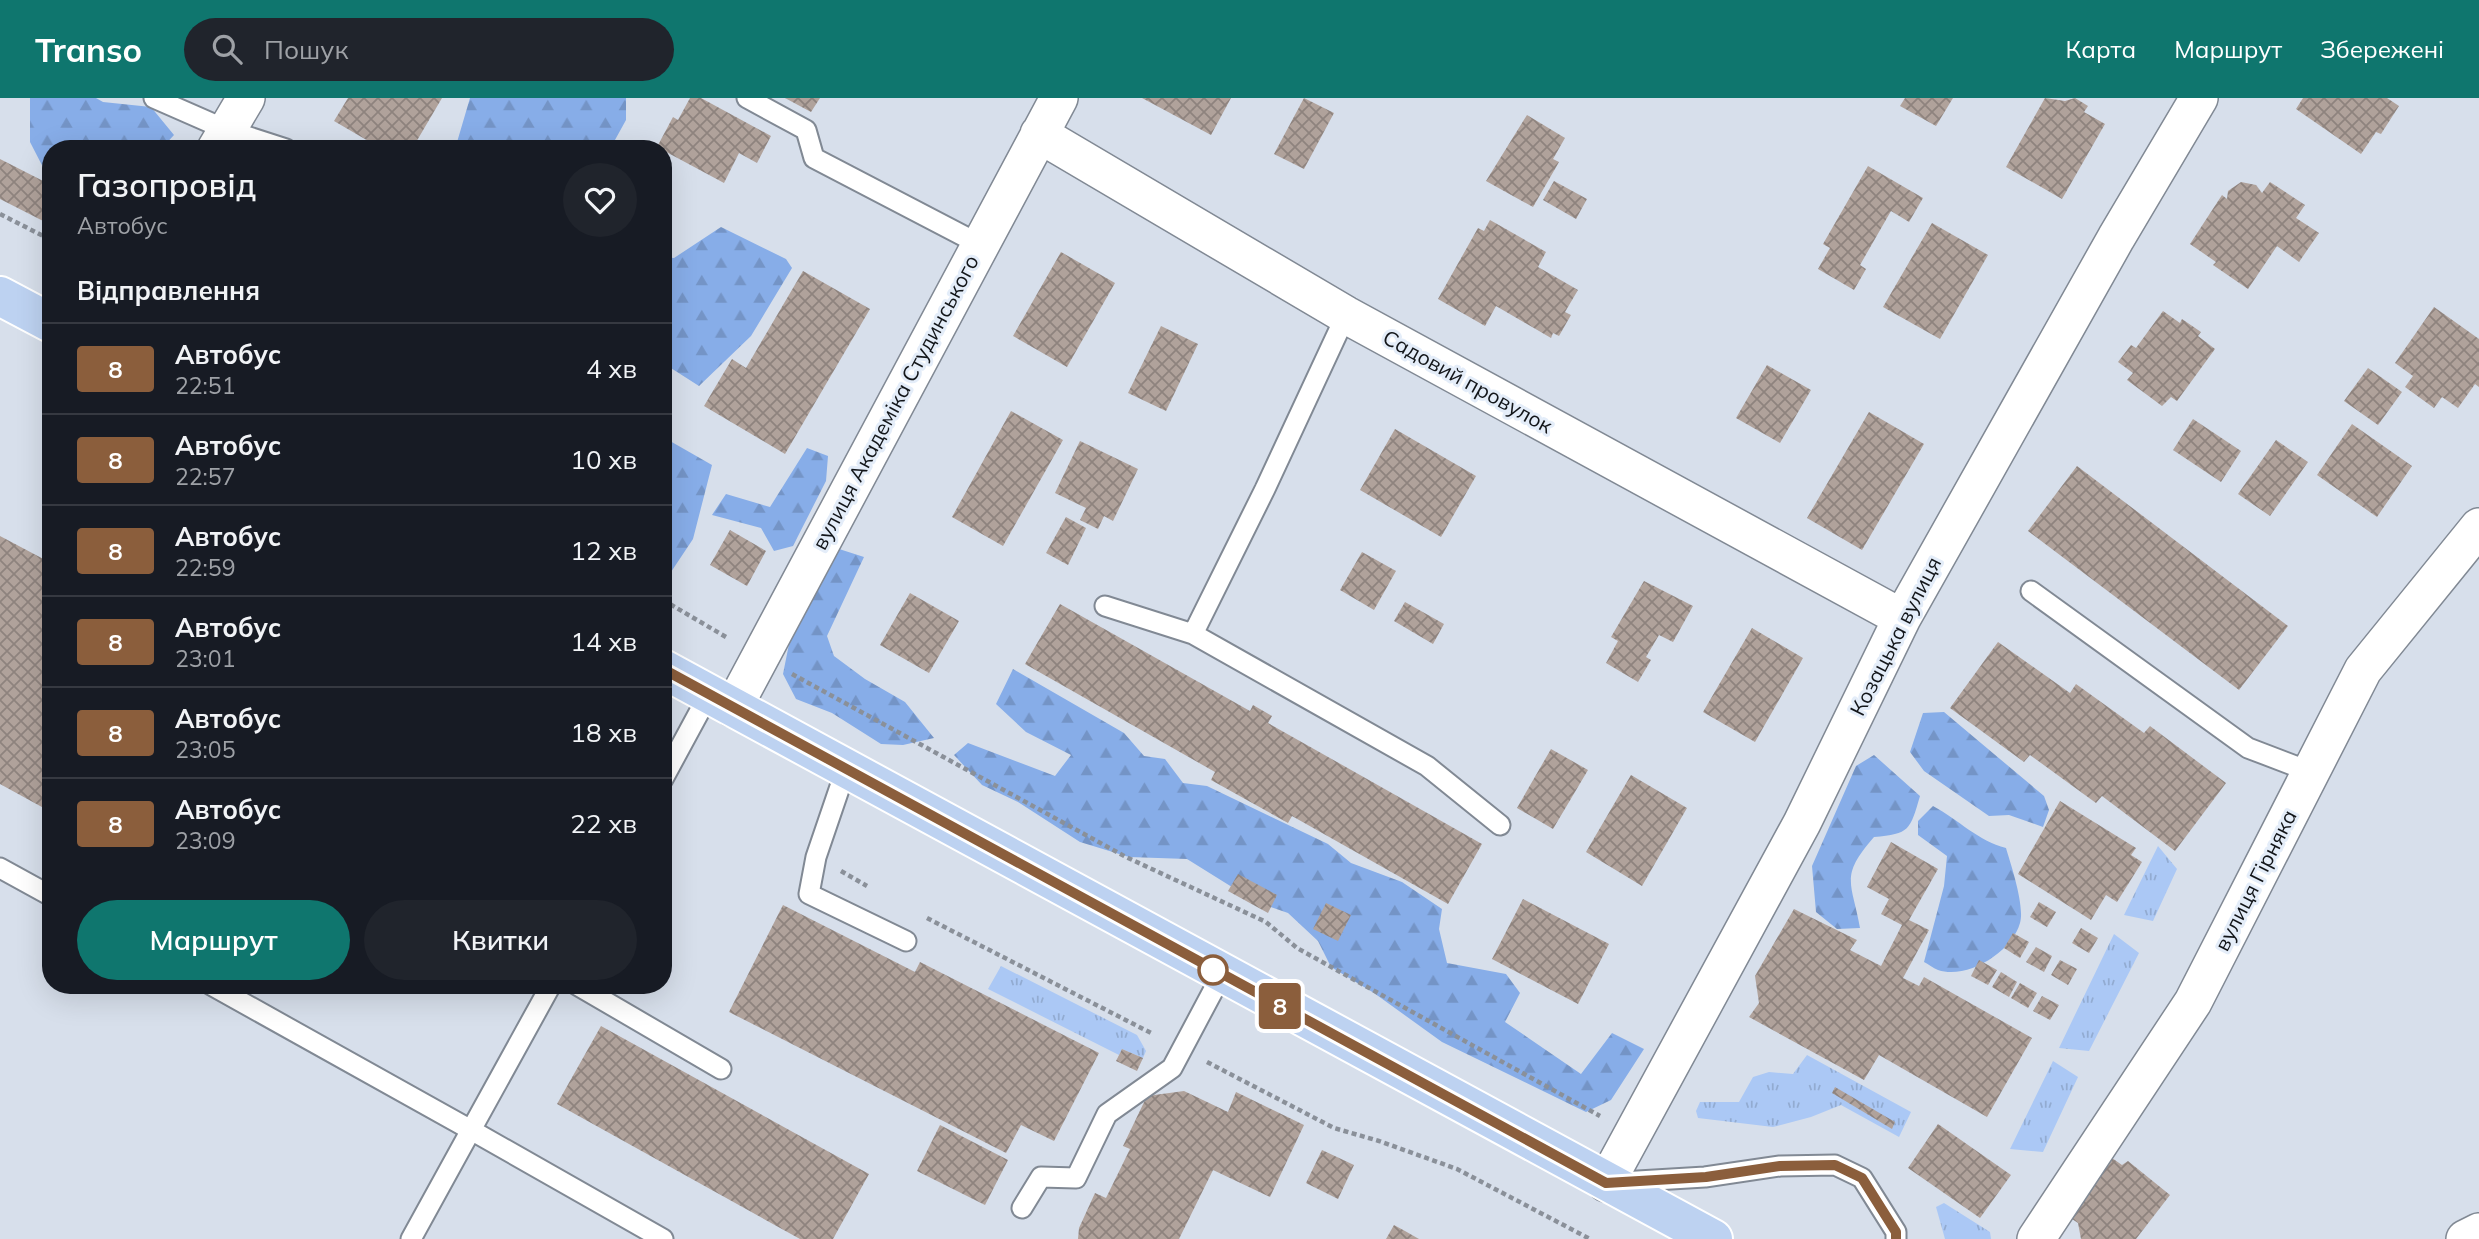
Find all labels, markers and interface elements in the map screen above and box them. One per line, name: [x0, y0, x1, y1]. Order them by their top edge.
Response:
search box: [184, 18, 674, 81]
text: Transo: [35, 29, 142, 70]
icon: search: [208, 30, 246, 68]
text: Пошук: [264, 33, 348, 66]
text: Карта: [2066, 34, 2136, 64]
text: Маршрут: [2174, 34, 2282, 64]
text: Збережені: [2320, 34, 2444, 64]
button: heart: [563, 163, 637, 237]
text: Газопровід: [77, 164, 256, 205]
text: Автобус: [77, 211, 168, 240]
street label: вулиця Академіка Студинського: [806, 250, 984, 554]
text: Відправлення: [77, 274, 260, 307]
street label: Садовий провулок: [1379, 324, 1558, 439]
text: Автобус: [175, 338, 281, 371]
text: 4 хв: [586, 352, 637, 385]
text: 8: [108, 354, 123, 384]
text: 22:51: [175, 371, 235, 400]
text: Автобус: [175, 429, 281, 462]
text: 10 хв: [570, 443, 637, 476]
text: 8: [108, 445, 123, 475]
text: 22:57: [175, 462, 235, 491]
text: Автобус: [175, 520, 281, 553]
text: 12 хв: [570, 534, 637, 567]
text: 8: [108, 536, 123, 566]
street label: Козацька вулиця: [1844, 552, 1946, 720]
text: 22:59: [175, 553, 235, 582]
text: Автобус: [175, 611, 281, 644]
text: 14 хв: [570, 625, 637, 658]
text: 8: [108, 627, 123, 657]
text: 23:01: [175, 644, 235, 673]
text: Автобус: [175, 702, 281, 735]
text: 18 хв: [570, 716, 637, 749]
text: 8: [108, 718, 123, 748]
text: 23:05: [175, 735, 235, 764]
text: Автобус: [175, 793, 281, 826]
street label: вулиця Гірняка: [2208, 805, 2302, 955]
text: 22 хв: [570, 807, 637, 840]
text: 8: [108, 809, 123, 839]
text: 23:09: [175, 826, 235, 855]
button: Маршрут: [77, 900, 350, 980]
button: Квитки: [364, 900, 637, 980]
unlabelled marker: [1198, 955, 1228, 985]
line badge: 8: [1257, 983, 1303, 1029]
text: 8: [1273, 991, 1287, 1021]

